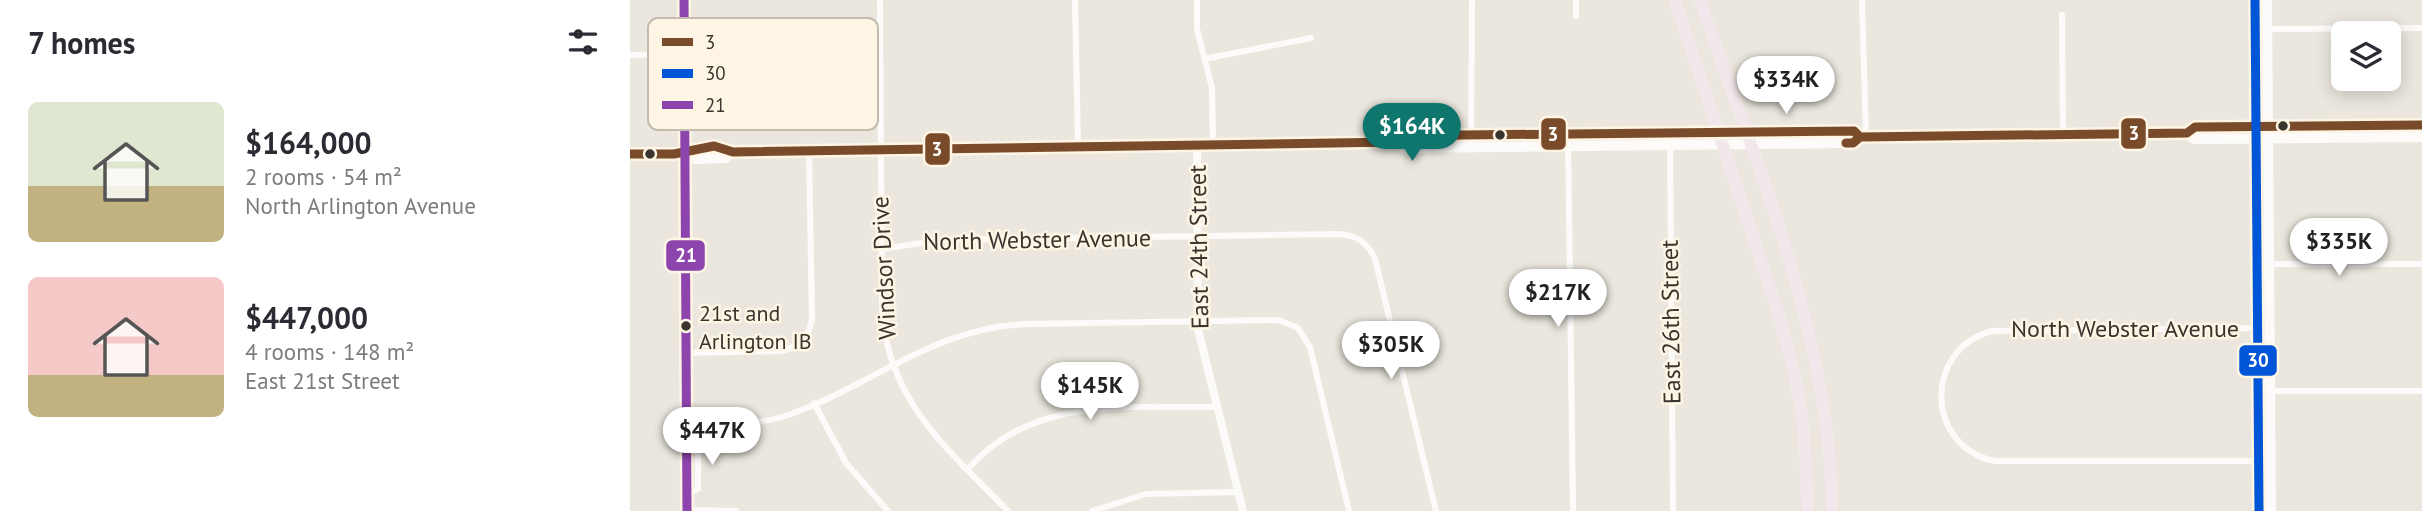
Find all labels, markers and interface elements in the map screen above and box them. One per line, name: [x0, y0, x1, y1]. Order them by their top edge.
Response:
legend: [648, 18, 878, 130]
map controls: [2331, 21, 2401, 91]
button: layers: [2331, 21, 2401, 91]
text: 7 homes: [28, 23, 136, 62]
icon: filters: [564, 23, 602, 61]
text: 3: [705, 30, 715, 54]
pin: $334K: [1737, 57, 1835, 116]
text: 30: [705, 61, 726, 85]
text: $334K: [1753, 64, 1819, 93]
text: 21: [705, 93, 726, 117]
pin: $164K: [1363, 104, 1461, 163]
text: $164K: [1379, 111, 1445, 140]
line badge: 3: [1540, 117, 1567, 151]
line badge: 3: [2120, 117, 2147, 150]
unlabelled marker: [2276, 119, 2290, 133]
text: 3: [2129, 121, 2139, 145]
text: 3: [1548, 122, 1558, 146]
text: $164,000: [245, 123, 372, 162]
unlabelled marker: [1493, 128, 1507, 142]
icon: home: [84, 130, 168, 214]
line badge: 3: [924, 132, 951, 166]
text: 3: [932, 137, 942, 161]
unlabelled marker: [643, 147, 657, 161]
text: 2 rooms · 54 m²: [245, 162, 402, 191]
street label: East 24th Street: [1182, 164, 1215, 330]
text: North Arlington Avenue: [245, 191, 476, 220]
street label: Windsor Drive: [864, 195, 903, 341]
pin: $335K: [2290, 218, 2388, 278]
street label: North Webster Avenue: [923, 222, 1151, 257]
text: $335K: [2306, 226, 2372, 255]
line badge: 21: [665, 239, 706, 272]
street label: East 26th Street: [1654, 239, 1687, 405]
text: 21: [675, 243, 697, 267]
pin: $217K: [1509, 270, 1607, 329]
text: $217K: [1525, 277, 1591, 306]
text: $447,000: [245, 298, 368, 337]
place label: 21st and Arlington IB: [699, 299, 812, 355]
icon: home: [84, 305, 168, 389]
street label: North Webster Avenue: [2011, 313, 2239, 344]
marker: 21st and Arlington IB: [679, 319, 693, 333]
pin: $305K: [1342, 322, 1440, 381]
text: $305K: [1358, 329, 1424, 358]
text: 4 rooms · 148 m²: [245, 337, 414, 366]
line badge: 30: [2238, 344, 2278, 377]
text: 30: [2247, 348, 2269, 372]
pin: $145K: [1041, 362, 1139, 422]
text: East 21st Street: [245, 366, 400, 395]
text: $145K: [1057, 370, 1123, 399]
pin: $447K: [663, 407, 761, 467]
text: $447K: [679, 415, 745, 444]

